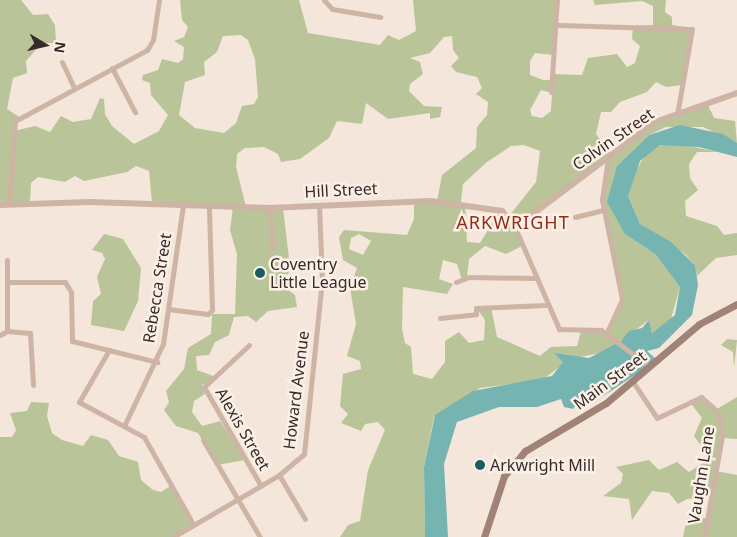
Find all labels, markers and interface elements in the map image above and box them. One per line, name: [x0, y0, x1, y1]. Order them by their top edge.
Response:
north arrow: [20, 20, 70, 70]
text: N: [50, 40, 71, 55]
street label: Colvin Street: [569, 104, 657, 174]
street label: Hill Street: [304, 179, 378, 201]
district label: ARKWRIGHT: [455, 211, 571, 233]
street label: Rebecca Street: [139, 232, 175, 344]
place label: Coventry Little League: [270, 254, 367, 292]
marker: Coventry Little League: [254, 267, 266, 279]
street label: Howard Avenue: [279, 330, 313, 450]
street label: Main Street: [570, 346, 650, 414]
street label: Alexis Street: [212, 384, 274, 474]
street label: Vaughn Lane: [684, 425, 718, 525]
place label: Arkwright Mill: [490, 455, 595, 475]
marker: Arkwright Mill: [474, 459, 486, 471]

